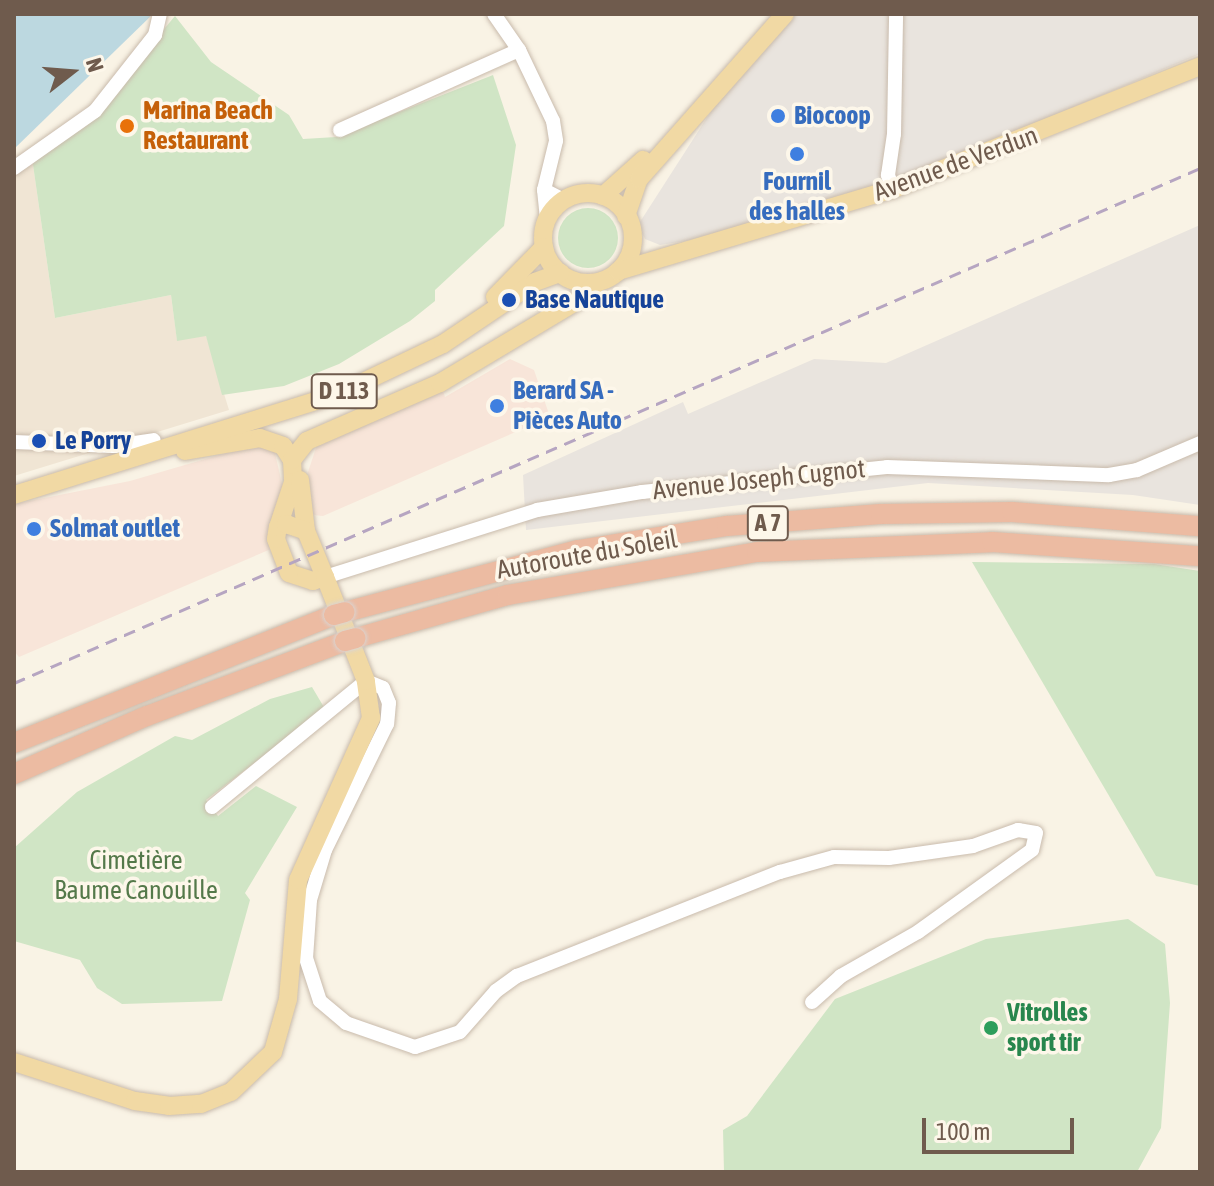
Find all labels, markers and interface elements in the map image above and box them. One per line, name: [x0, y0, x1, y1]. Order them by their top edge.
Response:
north arrow: [32, 32, 112, 112]
text: N: [81, 55, 109, 75]
place label: Marina Beach Restaurant: [143, 95, 273, 156]
place label: Biocoop: [794, 100, 871, 132]
marker: Biocoop: [769, 107, 787, 125]
marker: Marina Beach Restaurant: [118, 117, 136, 135]
street label: Avenue de Verdun: [870, 120, 1042, 208]
marker: Fournil des halles: [788, 145, 806, 163]
place label: Fournil des halles: [749, 166, 845, 228]
place label: Base Nautique: [525, 284, 664, 316]
marker: Base Nautique: [500, 291, 518, 309]
road number: D 113: [310, 371, 378, 411]
place label: Berard SA - Pièces Auto: [513, 375, 622, 436]
marker: Berard SA - Pièces Auto: [488, 397, 506, 415]
place label: Le Porry: [55, 425, 131, 457]
marker: Le Porry: [30, 432, 48, 450]
street label: Avenue Joseph Cugnot: [651, 453, 867, 507]
road number: A 7: [746, 503, 790, 543]
place label: Solmat outlet: [50, 513, 180, 545]
marker: Solmat outlet: [25, 520, 43, 538]
street label: Autoroute du Soleil: [494, 524, 680, 586]
park label: Cimetière Baume Canouille: [54, 845, 218, 906]
place label: Vitrolles sport tir: [1007, 997, 1088, 1058]
marker: Vitrolles sport tir: [982, 1019, 1000, 1037]
scale bar: [926, 1102, 1078, 1152]
text: 100 m: [936, 1118, 990, 1145]

